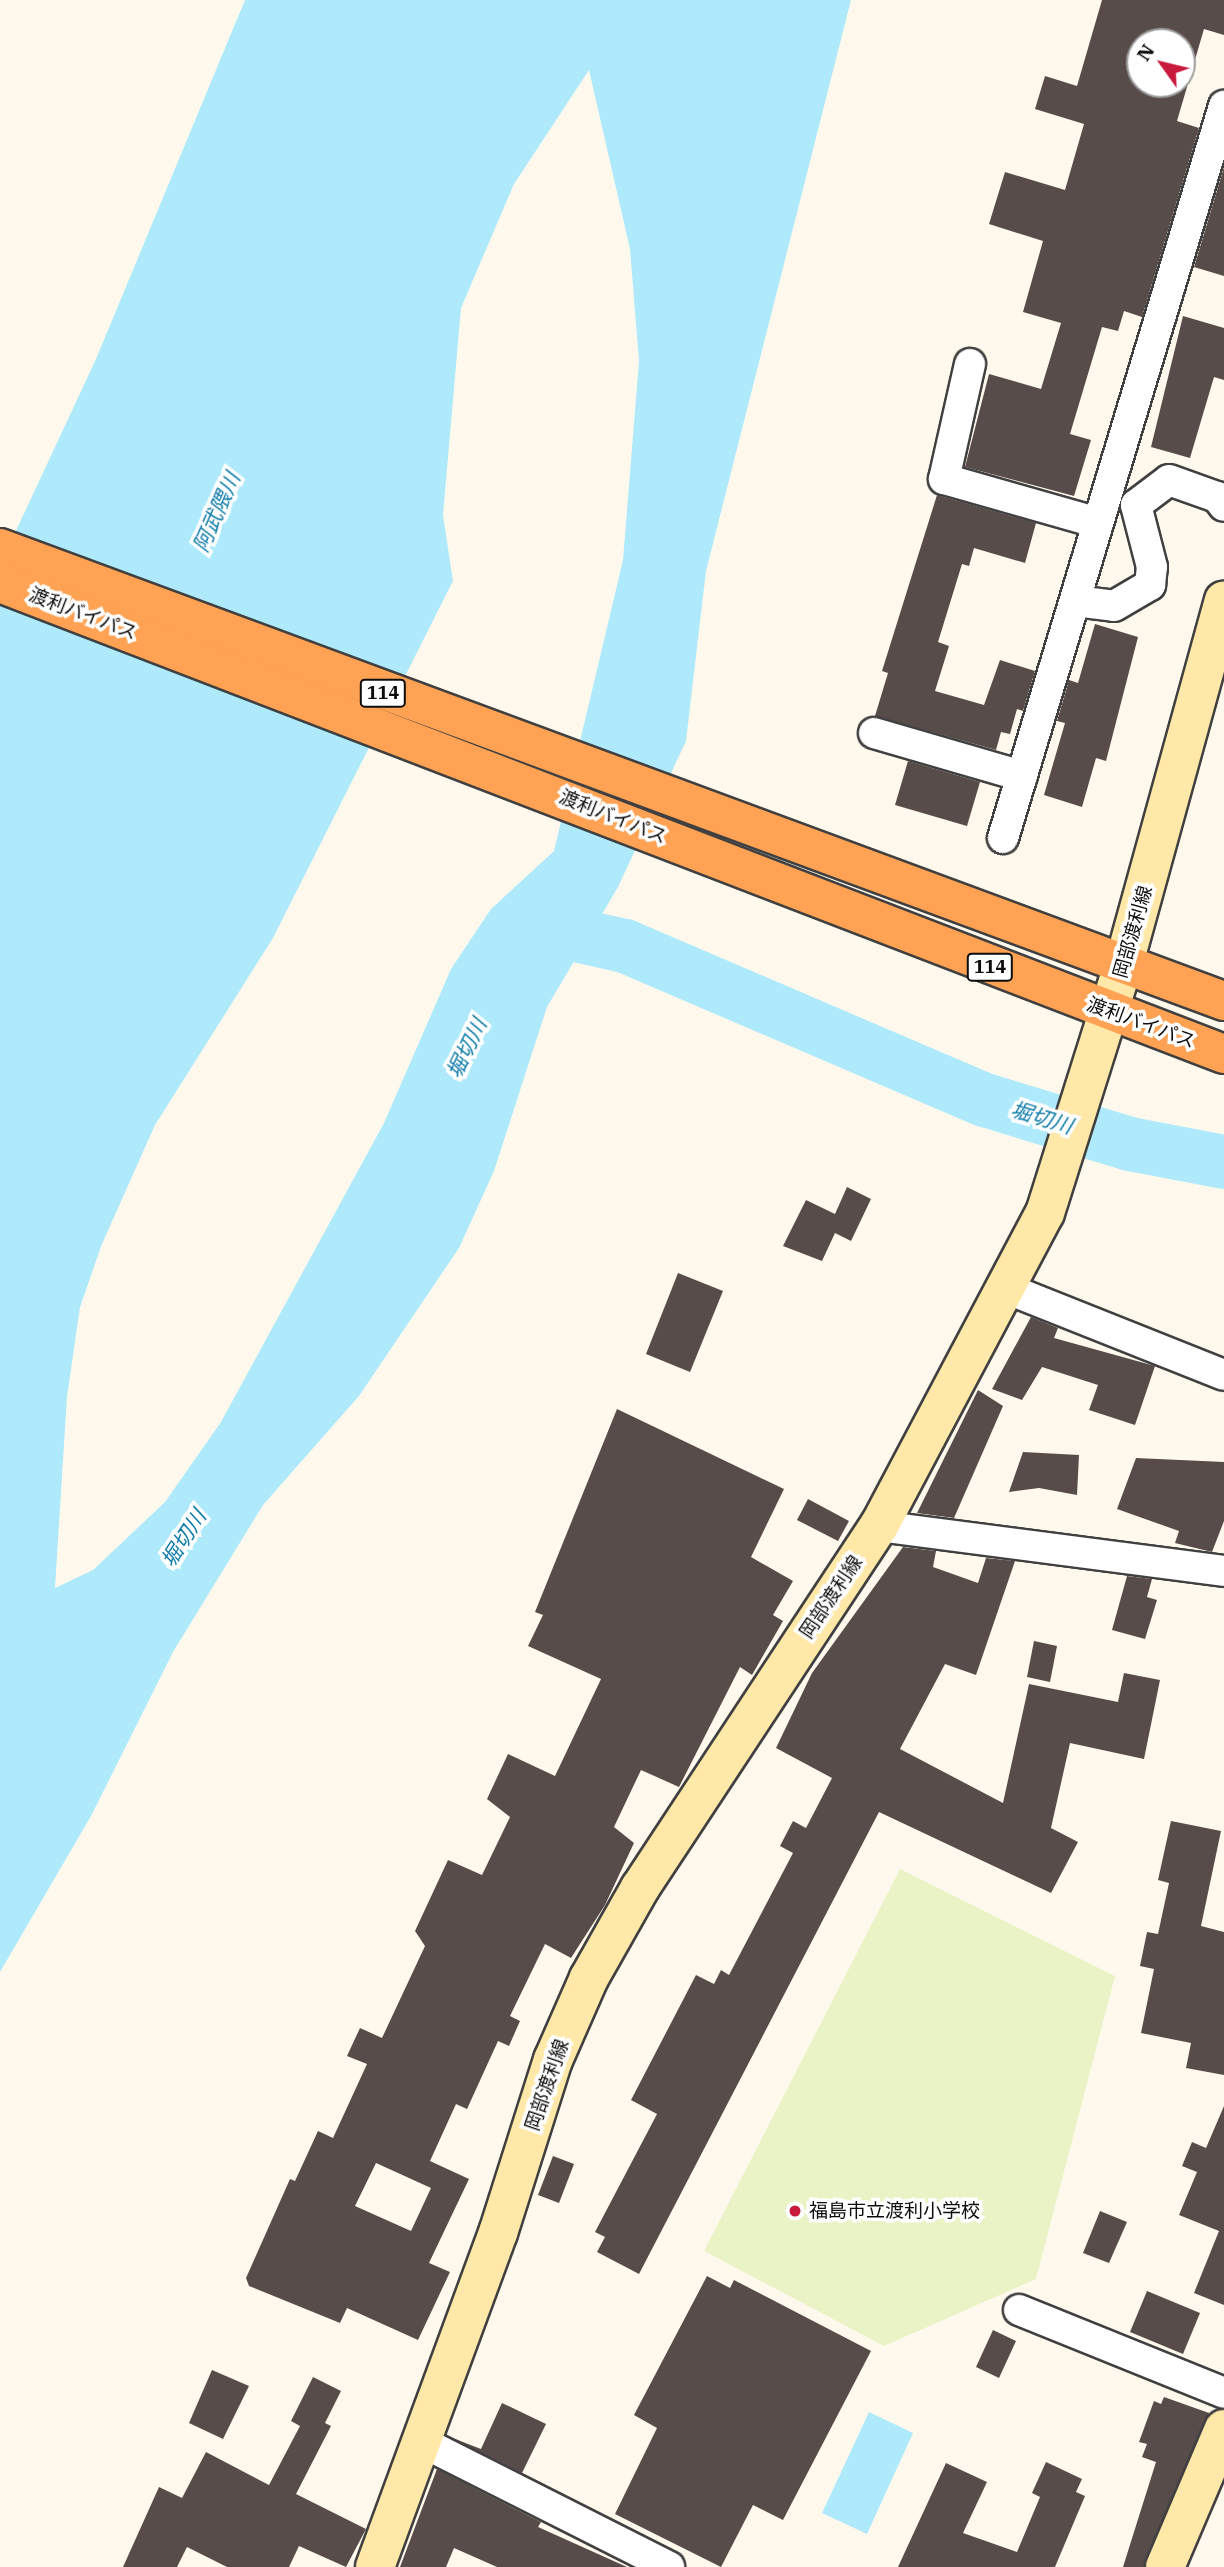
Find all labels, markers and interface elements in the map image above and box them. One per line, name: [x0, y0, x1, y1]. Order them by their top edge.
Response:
north arrow: [1126, 28, 1196, 98]
text: N: [1131, 39, 1159, 65]
water label: 阿武隈川: [187, 469, 245, 555]
street label: 渡利バイパス: [26, 583, 140, 645]
road number: 114: [358, 678, 408, 708]
street label: 渡利バイパス: [556, 785, 670, 849]
street label: 岡部渡利線: [1109, 883, 1157, 981]
road number: 114: [965, 952, 1014, 982]
street label: 渡利バイパス: [1084, 993, 1198, 1053]
water label: 堀切川: [441, 1014, 491, 1082]
water label: 堀切川: [1008, 1096, 1076, 1138]
water label: 堀切川: [155, 1505, 211, 1571]
street label: 岡部渡利線: [795, 1551, 867, 1643]
street label: 岡部渡利線: [521, 2036, 573, 2134]
place label: 福島市立渡利小学校: [809, 2200, 980, 2222]
marker: 福島市立渡利小学校: [787, 2203, 803, 2219]

